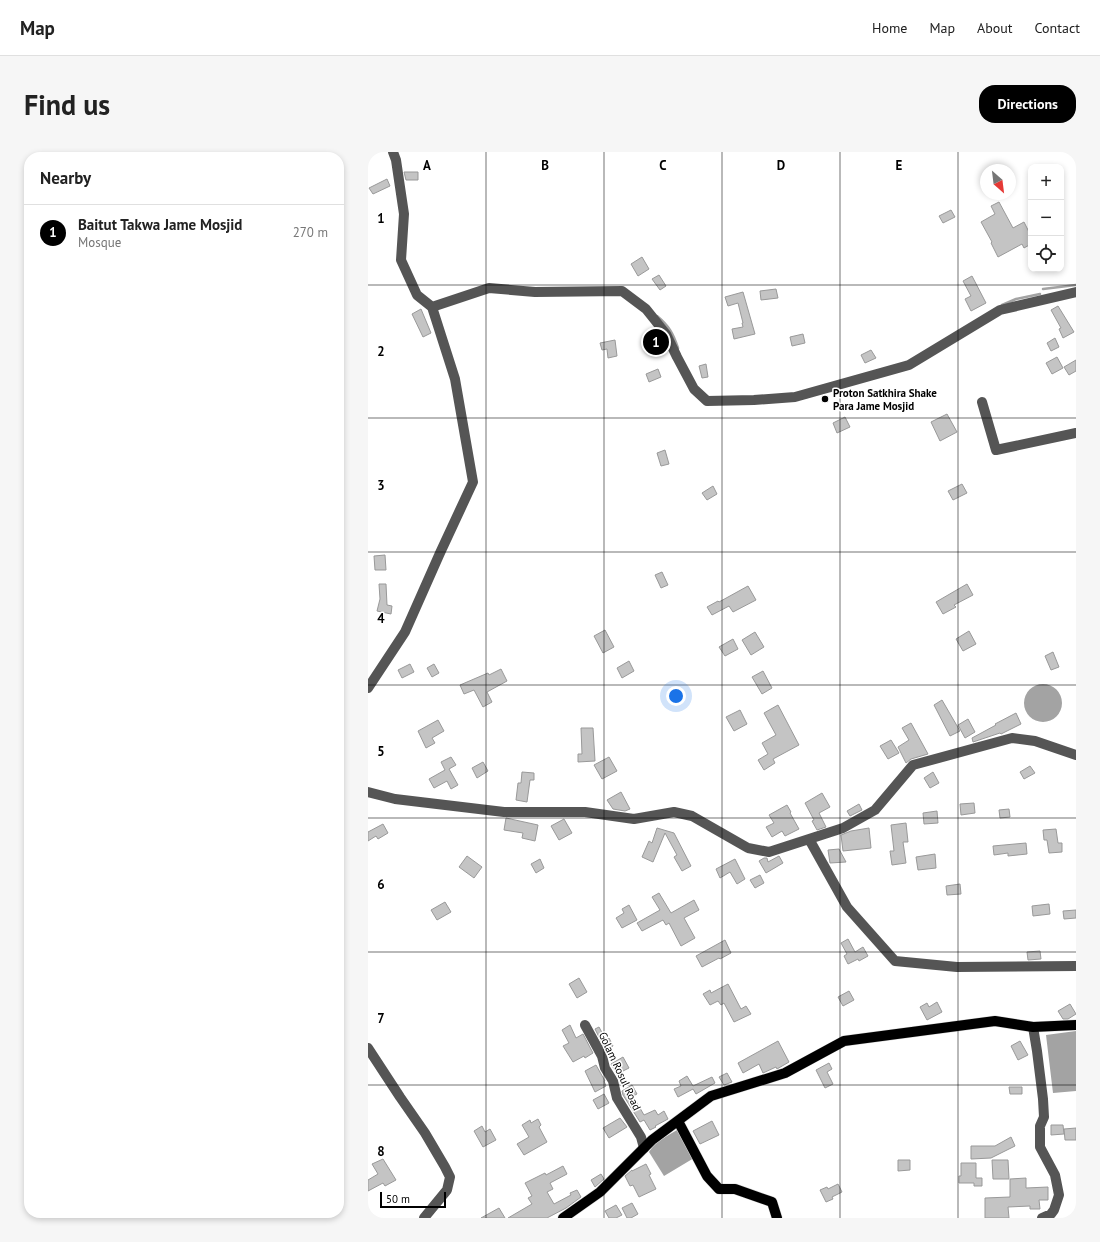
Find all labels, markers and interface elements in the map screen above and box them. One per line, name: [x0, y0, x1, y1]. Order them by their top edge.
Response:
text: Map: [20, 16, 55, 40]
text: Home: [872, 19, 907, 37]
text: Map: [929, 19, 955, 37]
text: About: [977, 19, 1013, 37]
text: Contact: [1035, 19, 1080, 37]
button: Directions: [979, 85, 1076, 123]
text: Find us: [24, 86, 110, 123]
text: A: [423, 157, 431, 174]
text: B: [541, 157, 549, 174]
text: C: [659, 157, 667, 174]
text: D: [777, 157, 785, 174]
text: E: [896, 157, 903, 174]
north arrow: [980, 164, 1016, 200]
map controls: [1028, 164, 1064, 272]
button: +: [1028, 164, 1064, 200]
text: Nearby: [40, 167, 91, 189]
button: −: [1028, 200, 1064, 236]
text: 1: [377, 210, 385, 227]
text: Baitut Takwa Jame Mosjid: [78, 215, 242, 234]
text: 1: [49, 224, 57, 241]
text: 270 m: [293, 224, 328, 241]
text: Mosque: [78, 234, 121, 251]
button: locate: [1028, 236, 1064, 272]
pin: 1: [643, 327, 669, 357]
text: 2: [377, 343, 385, 360]
place label: Proton Satkhira Shake Para Jame Mosjid: [833, 386, 937, 413]
marker: Proton Satkhira Shake Para Jame Mosjid: [820, 394, 830, 404]
text: 3: [377, 477, 385, 494]
text: 4: [377, 610, 385, 627]
your location: [666, 686, 686, 706]
text: 5: [377, 743, 385, 760]
text: 6: [377, 876, 385, 893]
text: 7: [377, 1010, 385, 1027]
street label: Golam Rosul Road: [596, 1029, 644, 1113]
text: 8: [377, 1143, 385, 1160]
scale bar: [380, 1190, 446, 1209]
text: 50 m: [386, 1192, 410, 1206]

